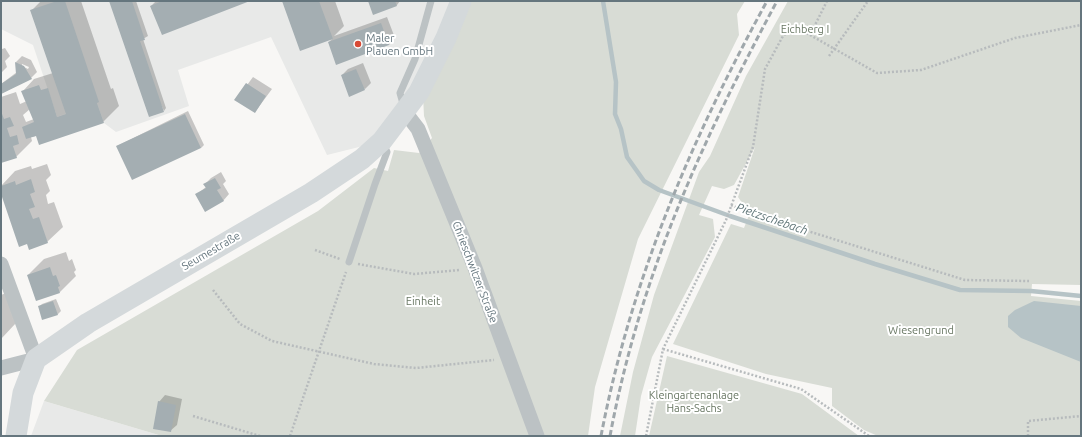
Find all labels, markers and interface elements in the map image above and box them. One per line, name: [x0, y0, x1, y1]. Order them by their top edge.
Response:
park label: Eichberg I: [781, 22, 829, 36]
place label: Maler Plauen GmbH: [366, 31, 433, 57]
marker: Maler Plauen GmbH: [353, 39, 363, 49]
water label: Pietzschebach: [734, 200, 810, 238]
street label: Chrieschwitzer Straße: [449, 219, 501, 325]
street label: Seumestraße: [179, 229, 243, 273]
park label: Einheit: [406, 294, 440, 308]
park label: Wiesengrund: [888, 323, 954, 337]
park label: Kleingartenanlage Hans-Sachs: [649, 388, 739, 414]

